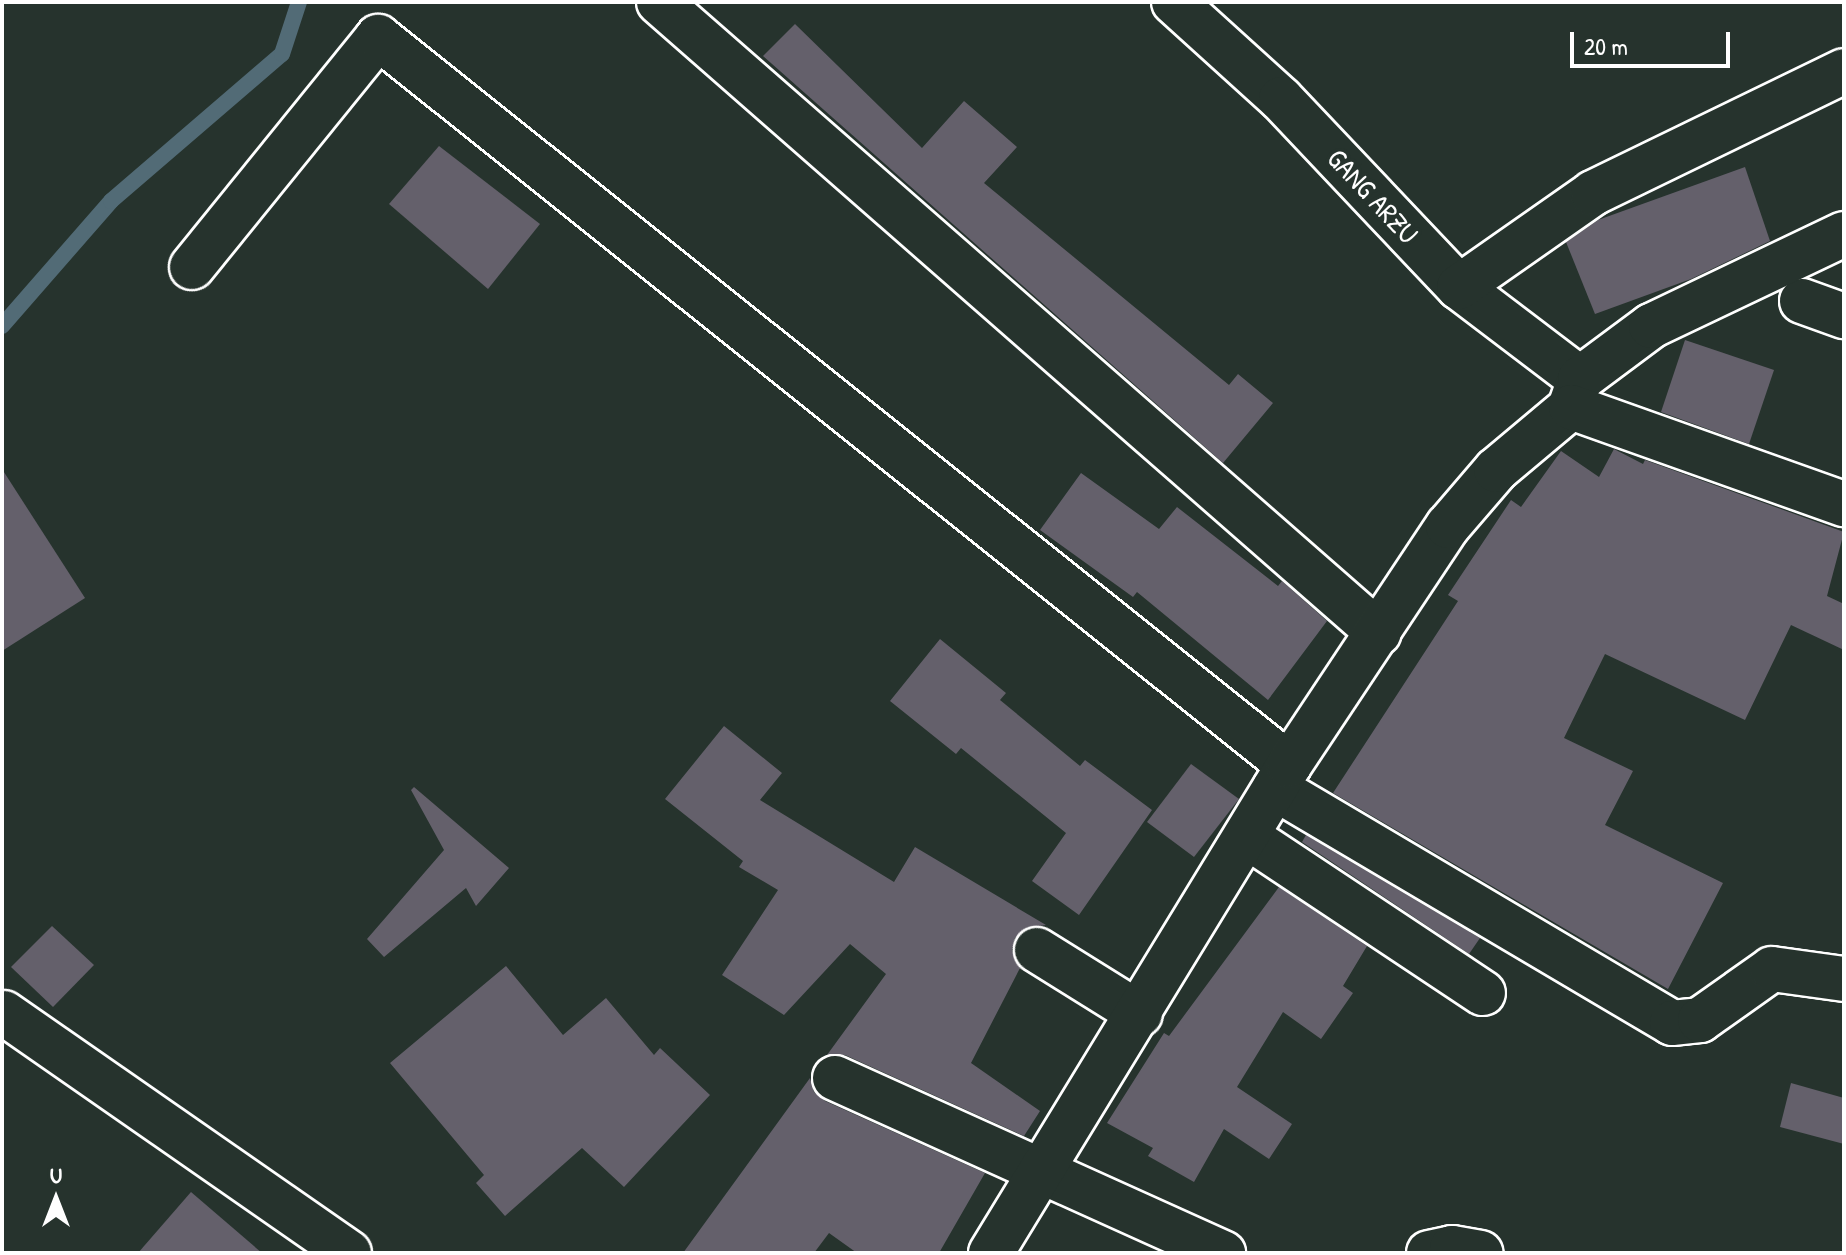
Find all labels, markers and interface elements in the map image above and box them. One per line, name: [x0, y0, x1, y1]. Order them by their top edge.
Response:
scale bar: [1574, 16, 1734, 66]
text: 20 m: [1584, 30, 1628, 62]
street label: GANG ARZU: [1321, 141, 1425, 251]
north arrow: [16, 1159, 96, 1239]
text: U: [50, 1160, 62, 1190]

